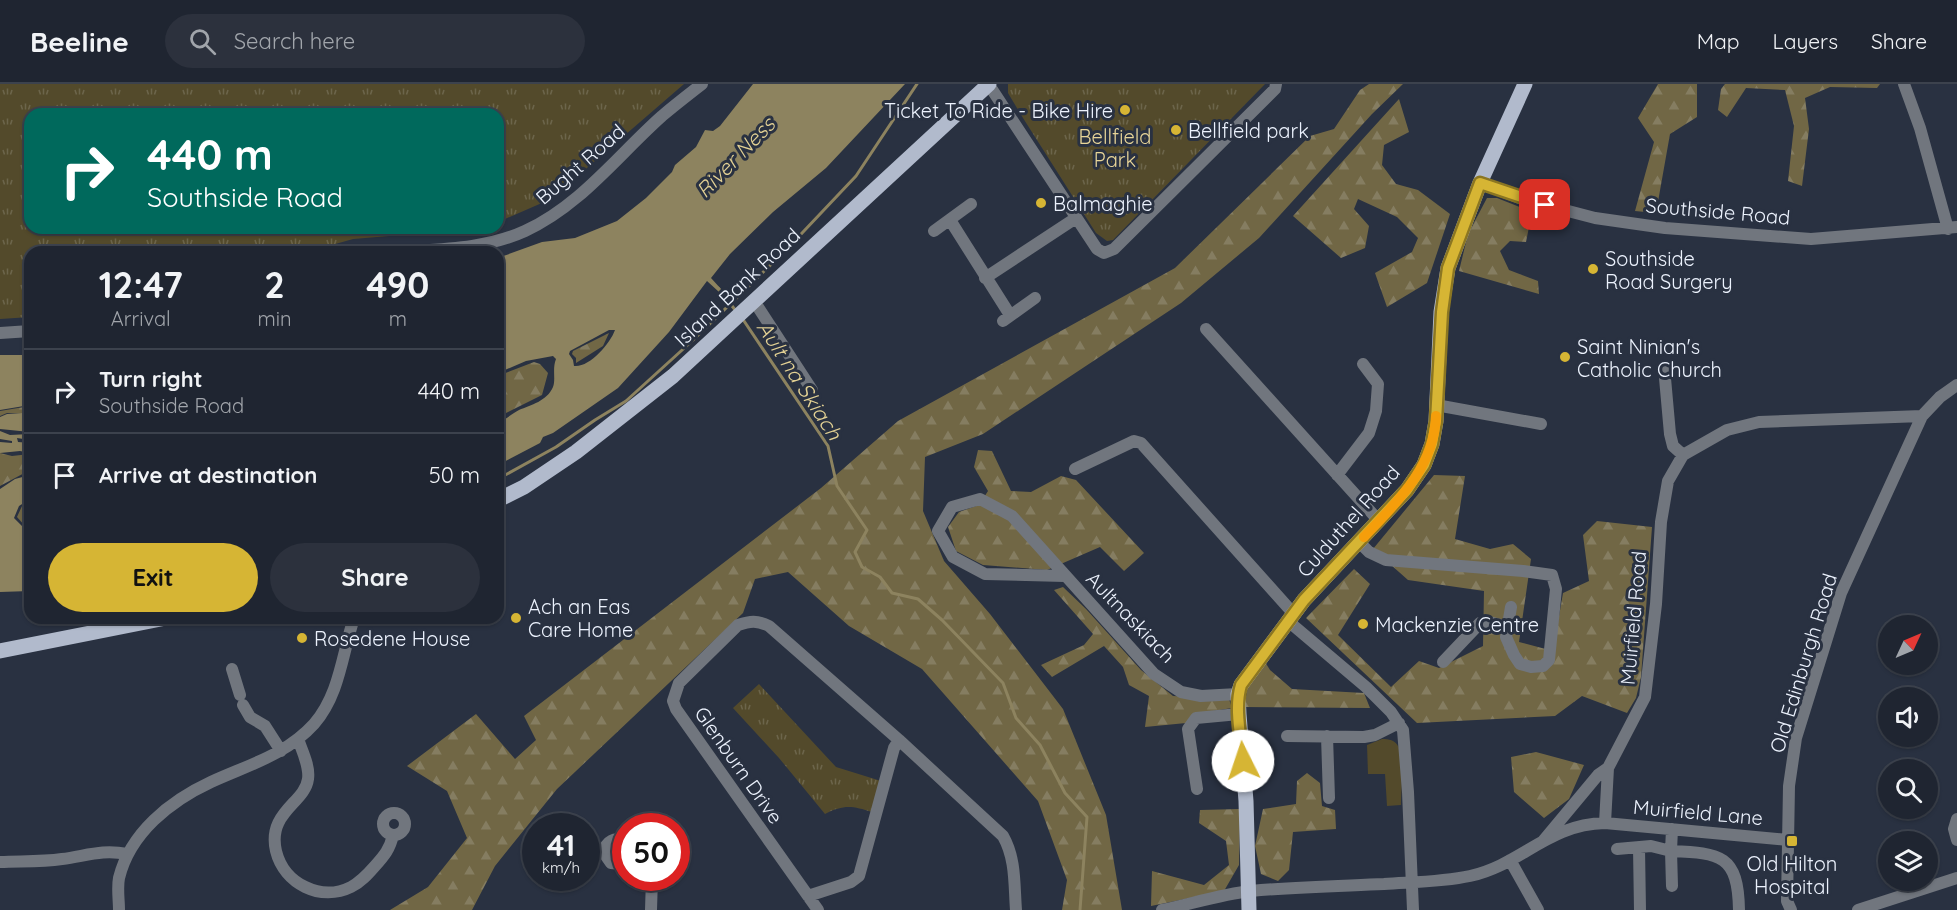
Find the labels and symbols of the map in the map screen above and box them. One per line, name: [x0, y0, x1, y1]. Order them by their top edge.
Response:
place label: Ticket To Ride - Bike Hire: [884, 98, 1113, 123]
marker: Ticket To Ride - Bike Hire: [1118, 103, 1132, 117]
water label: River Ness: [690, 110, 781, 203]
place label: Bellfield park: [1188, 118, 1309, 143]
street label: Bught Road: [530, 119, 630, 209]
marker: Bellfield park: [1169, 123, 1183, 137]
park label: Bellfield Park: [1079, 124, 1151, 172]
pin: [1519, 179, 1570, 230]
place label: Balmaghie: [1053, 191, 1153, 216]
street label: Southside Road: [1645, 192, 1791, 230]
marker: Balmaghie: [1034, 196, 1048, 210]
street label: Island Bank Road: [669, 222, 805, 352]
place label: Southside Road Surgery: [1605, 246, 1733, 294]
marker: Southside Road Surgery: [1586, 262, 1600, 276]
water label: Ault na Skiach: [752, 316, 849, 445]
place label: Saint Ninian's Catholic Church: [1577, 334, 1722, 382]
marker: Saint Ninian's Catholic Church: [1558, 350, 1572, 364]
street label: Culduthel Road: [1291, 460, 1405, 582]
street label: Muirfield Road: [1615, 550, 1651, 686]
street label: Aultnaskiach: [1081, 566, 1181, 668]
street label: Old Edinburgh Road: [1764, 570, 1842, 756]
place label: Ach an Eas Care Home: [528, 594, 633, 642]
marker: Ach an Eas Care Home: [509, 611, 523, 625]
place label: Mackenzie Centre: [1375, 612, 1539, 637]
north arrow: [1878, 615, 1938, 675]
marker: Mackenzie Centre: [1356, 617, 1370, 631]
place label: Rosedene House: [314, 626, 470, 651]
marker: Rosedene House: [295, 631, 309, 645]
street label: Glenburn Drive: [689, 702, 789, 828]
position arrow: [1211, 729, 1275, 793]
street label: Muirfield Lane: [1632, 794, 1764, 830]
speed limit sign: 50: [612, 813, 690, 891]
marker: Old Hilton Hospital: [1785, 834, 1799, 848]
place label: Old Hilton Hospital: [1747, 851, 1837, 899]

